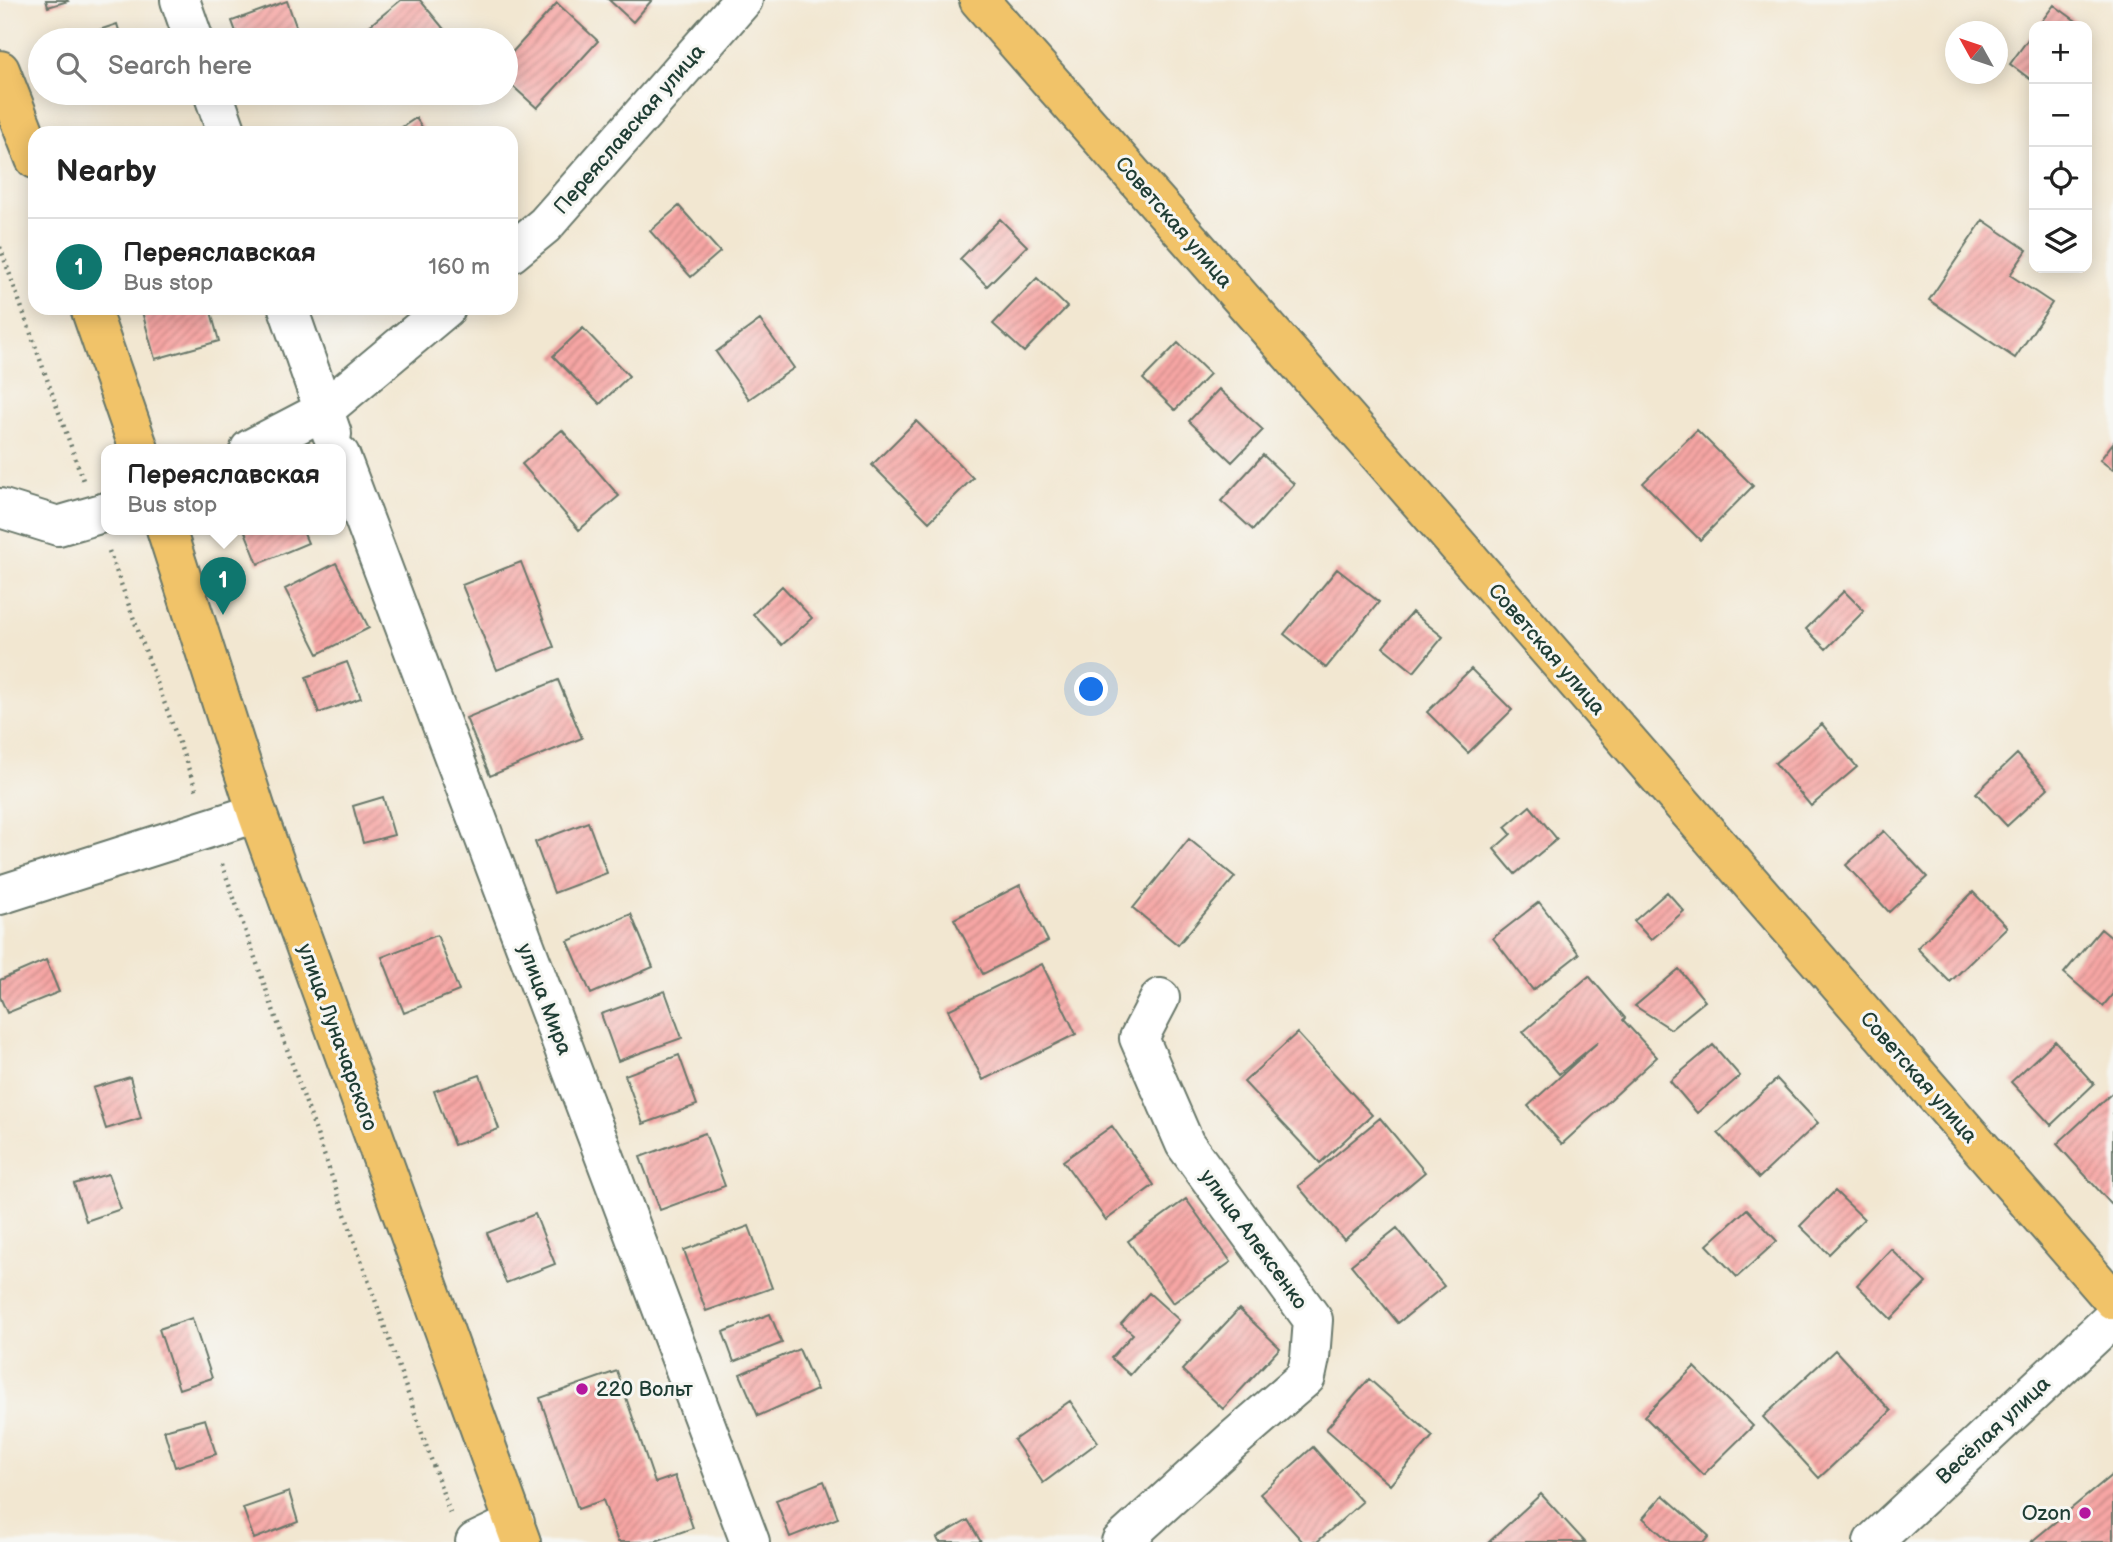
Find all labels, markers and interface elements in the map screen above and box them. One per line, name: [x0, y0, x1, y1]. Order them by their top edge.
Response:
north arrow: [1945, 21, 2008, 84]
map controls: [2029, 21, 2092, 273]
button: +: [2029, 21, 2092, 84]
search box: [28, 28, 518, 105]
street label: Переяславская улица: [549, 39, 710, 220]
icon: search: [52, 48, 90, 86]
text: Search here: [108, 51, 252, 82]
button: −: [2029, 84, 2092, 147]
button: locate: [2029, 147, 2092, 210]
street label: Советская улица: [1110, 151, 1238, 294]
text: Nearby: [56, 154, 156, 190]
button: layers: [2029, 210, 2092, 273]
text: Переяславская: [123, 238, 316, 269]
text: 1: [74, 253, 84, 281]
text: 160 m: [428, 253, 490, 281]
text: Bus stop: [123, 269, 213, 297]
popup: [101, 444, 346, 535]
text: Переяславская: [127, 460, 320, 491]
text: Bus stop: [127, 491, 217, 519]
pin: 1: [200, 557, 246, 615]
street label: Советская улица: [1483, 578, 1611, 721]
your location: [1074, 672, 1108, 706]
street label: улица Луначарского: [292, 940, 383, 1134]
street label: улица Мира: [512, 940, 577, 1059]
street label: Советская улица: [1855, 1006, 1983, 1149]
street label: улица Алексенко: [1195, 1165, 1313, 1314]
street label: Весёлая улица: [1931, 1371, 2056, 1490]
place label: 220 Вольт: [596, 1377, 693, 1402]
marker: 220 Вольт: [574, 1381, 590, 1397]
place label: Ozon: [2022, 1501, 2071, 1526]
marker: Ozon: [2077, 1505, 2093, 1521]

